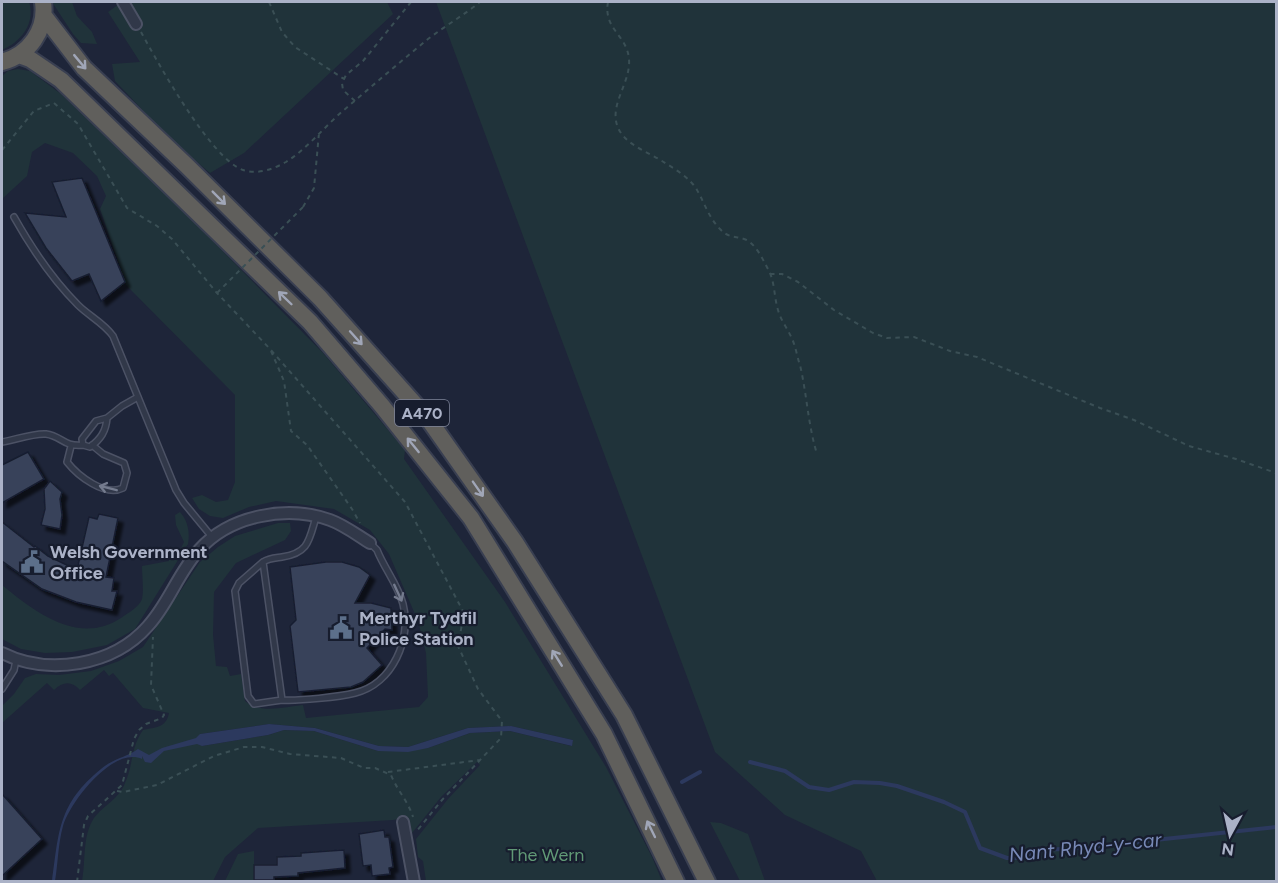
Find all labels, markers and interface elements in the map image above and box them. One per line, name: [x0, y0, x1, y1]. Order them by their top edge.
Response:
one-way arrow: [73, 54, 87, 69]
one-way arrow: [212, 191, 227, 206]
one-way arrow: [277, 291, 292, 305]
one-way arrow: [349, 330, 362, 346]
road number: A470: [395, 400, 449, 426]
one-way arrow: [406, 438, 420, 453]
one-way arrow: [472, 481, 484, 497]
one-way arrow: [99, 482, 118, 494]
place label: Welsh Government Office: [50, 541, 208, 584]
public building icon: Welsh Government Office: [19, 549, 45, 575]
one-way arrow: [393, 584, 405, 602]
place label: Merthyr Tydfil Police Station: [359, 607, 477, 650]
public building icon: Merthyr Tydfil Police Station: [328, 615, 354, 641]
one-way arrow: [551, 650, 563, 667]
north arrow: [1200, 805, 1260, 865]
one-way arrow: [644, 820, 656, 838]
water label: Nant Rhyd-y-car: [1008, 827, 1164, 867]
text: N: [1221, 839, 1235, 860]
park label: The Wern: [508, 844, 584, 866]

